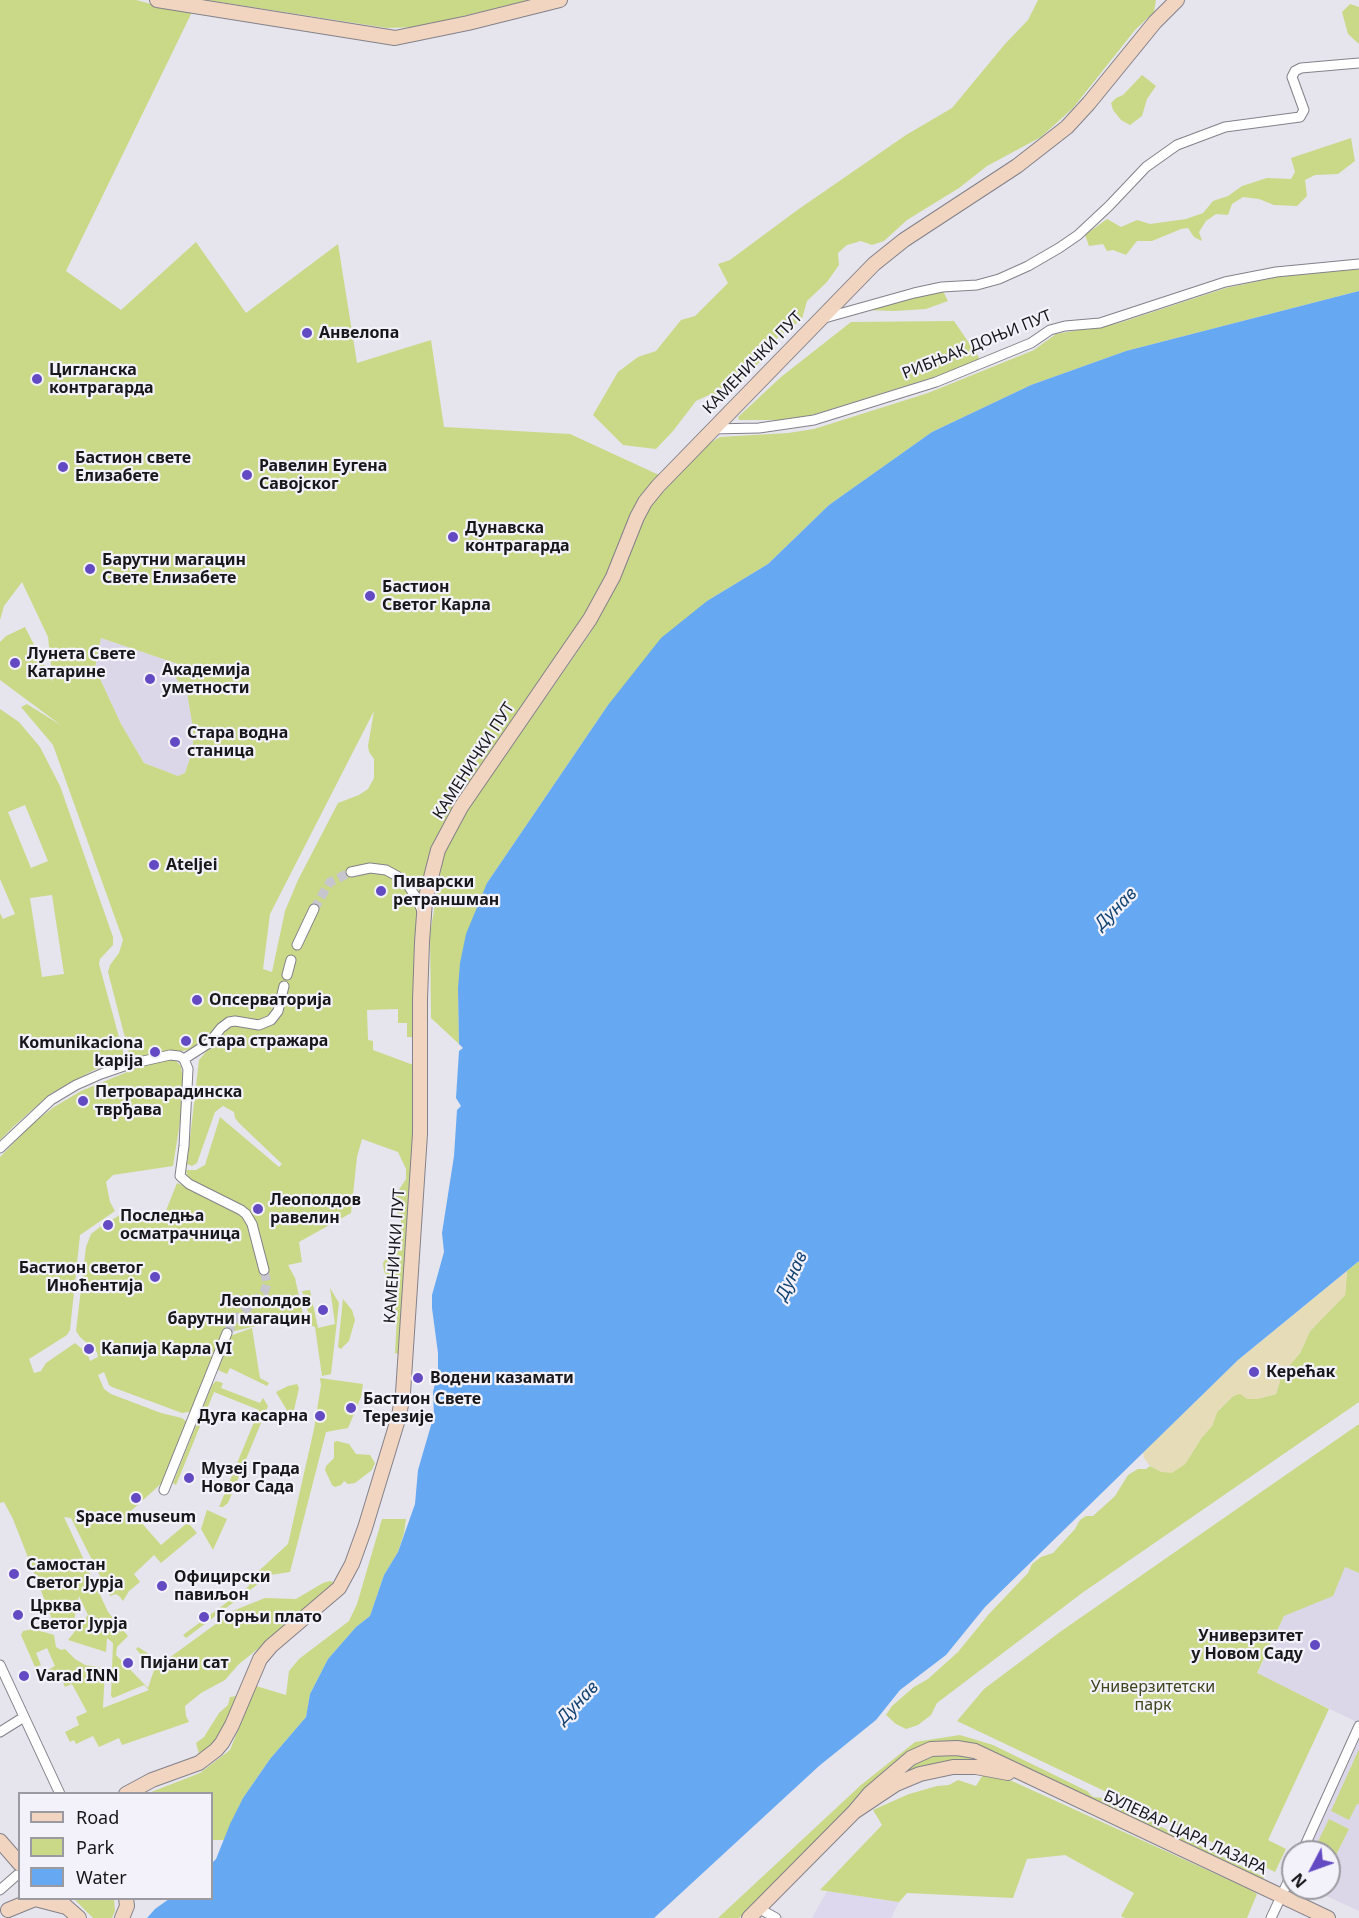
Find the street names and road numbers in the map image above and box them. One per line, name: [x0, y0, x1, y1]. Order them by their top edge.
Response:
street label: РИБЊАК ДОЊИ ПУТ: [900, 306, 1054, 384]
street label: КАМЕНИЧКИ ПУТ: [699, 308, 807, 418]
street label: КАМЕНИЧКИ ПУТ: [429, 699, 519, 823]
street label: КАМЕНИЧКИ ПУТ: [381, 1188, 409, 1324]
street label: БУЛЕВАР ЦАРА ЛАЗАРА: [1100, 1787, 1270, 1879]

